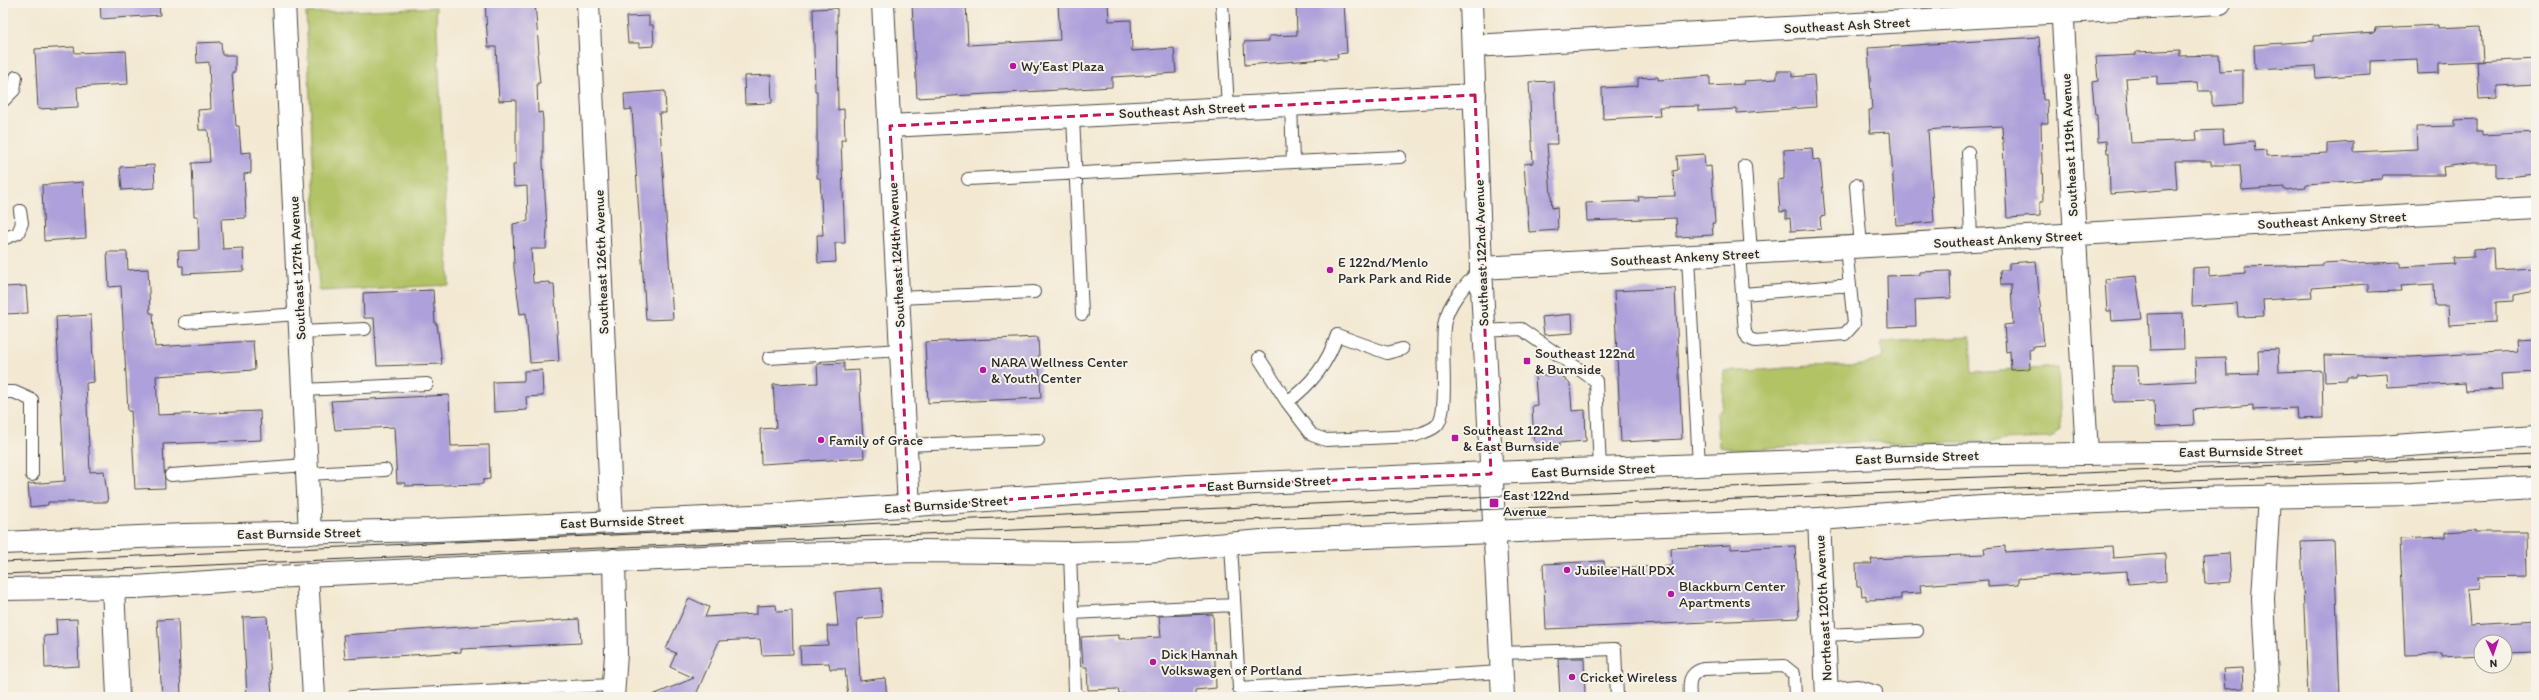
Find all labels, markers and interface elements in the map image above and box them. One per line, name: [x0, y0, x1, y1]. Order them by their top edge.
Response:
street label: Southeast Ash Street: [1783, 14, 1911, 37]
place label: Wy’East Plaza: [1021, 58, 1105, 75]
marker: Wy’East Plaza: [1008, 61, 1018, 71]
street label: Southeast 119th Avenue: [2057, 72, 2082, 217]
street label: Southeast Ash Street: [1118, 99, 1246, 122]
street label: Southeast 122nd Avenue: [1470, 179, 1493, 327]
street label: Southeast 124th Avenue: [884, 182, 909, 328]
street label: Southeast 126th Avenue: [590, 189, 613, 335]
street label: Southeast 127th Avenue: [285, 195, 310, 340]
street label: Southeast Ankeny Street: [2257, 208, 2407, 233]
street label: Southeast Ankeny Street: [1933, 227, 2083, 252]
street label: Southeast Ankeny Street: [1610, 245, 1760, 270]
place label: E 122nd/Menlo Park Park and Ride: [1338, 254, 1452, 287]
marker: E 122nd/Menlo Park Park and Ride: [1325, 265, 1335, 275]
place label: Southeast 122nd & Burnside: [1535, 345, 1636, 378]
place label: NARA Wellness Center & Youth Center: [991, 354, 1129, 387]
marker: Southeast 122nd & Burnside: [1522, 356, 1532, 366]
marker: NARA Wellness Center & Youth Center: [978, 365, 988, 375]
place label: Southeast 122nd & East Burnside: [1463, 422, 1564, 455]
place label: Family of Grace: [829, 432, 923, 449]
marker: Southeast 122nd & East Burnside: [1450, 433, 1460, 443]
marker: Family of Grace: [816, 435, 826, 445]
street label: East Burnside Street: [2179, 442, 2303, 461]
street label: East Burnside Street: [1855, 447, 1979, 468]
street label: East Burnside Street: [1531, 460, 1655, 481]
street label: East Burnside Street: [1207, 472, 1331, 495]
place label: East 122nd Avenue: [1503, 487, 1570, 520]
street label: East Burnside Street: [884, 492, 1009, 517]
marker: East 122nd Avenue: [1488, 497, 1500, 509]
street label: East Burnside Street: [560, 511, 684, 532]
street label: East Burnside Street: [237, 524, 361, 543]
street label: Northeast 120th Avenue: [1811, 534, 1836, 681]
place label: Jubilee Hall PDX: [1575, 562, 1675, 579]
marker: Jubilee Hall PDX: [1562, 565, 1572, 575]
place label: Blackburn Center Apartments: [1679, 578, 1786, 611]
marker: Blackburn Center Apartments: [1666, 589, 1676, 599]
north arrow: [2473, 634, 2513, 674]
place label: Dick Hannah Volkswagen of Portland: [1161, 646, 1303, 679]
marker: Dick Hannah Volkswagen of Portland: [1148, 657, 1158, 667]
text: N: [2489, 657, 2498, 670]
place label: Cricket Wireless: [1580, 669, 1677, 686]
marker: Cricket Wireless: [1567, 672, 1577, 682]

